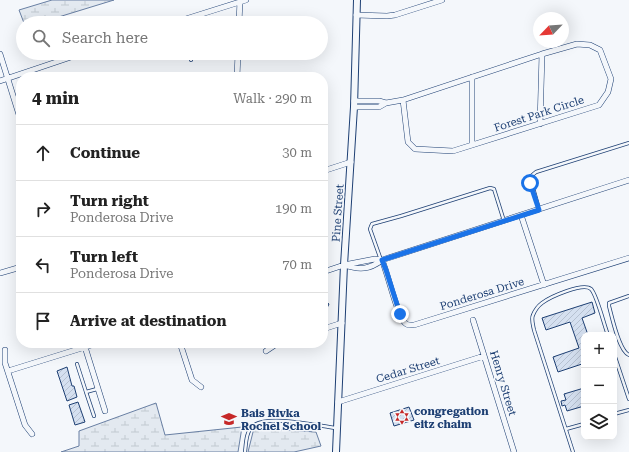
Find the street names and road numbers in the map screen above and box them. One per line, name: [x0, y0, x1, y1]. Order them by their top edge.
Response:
street label: Forest Park Circle: [492, 93, 586, 135]
street label: Pine Street: [329, 184, 347, 242]
street label: Ponderosa Drive: [438, 275, 526, 313]
street label: Henry Street: [487, 349, 519, 417]
street label: Cedar Street: [375, 354, 441, 386]

